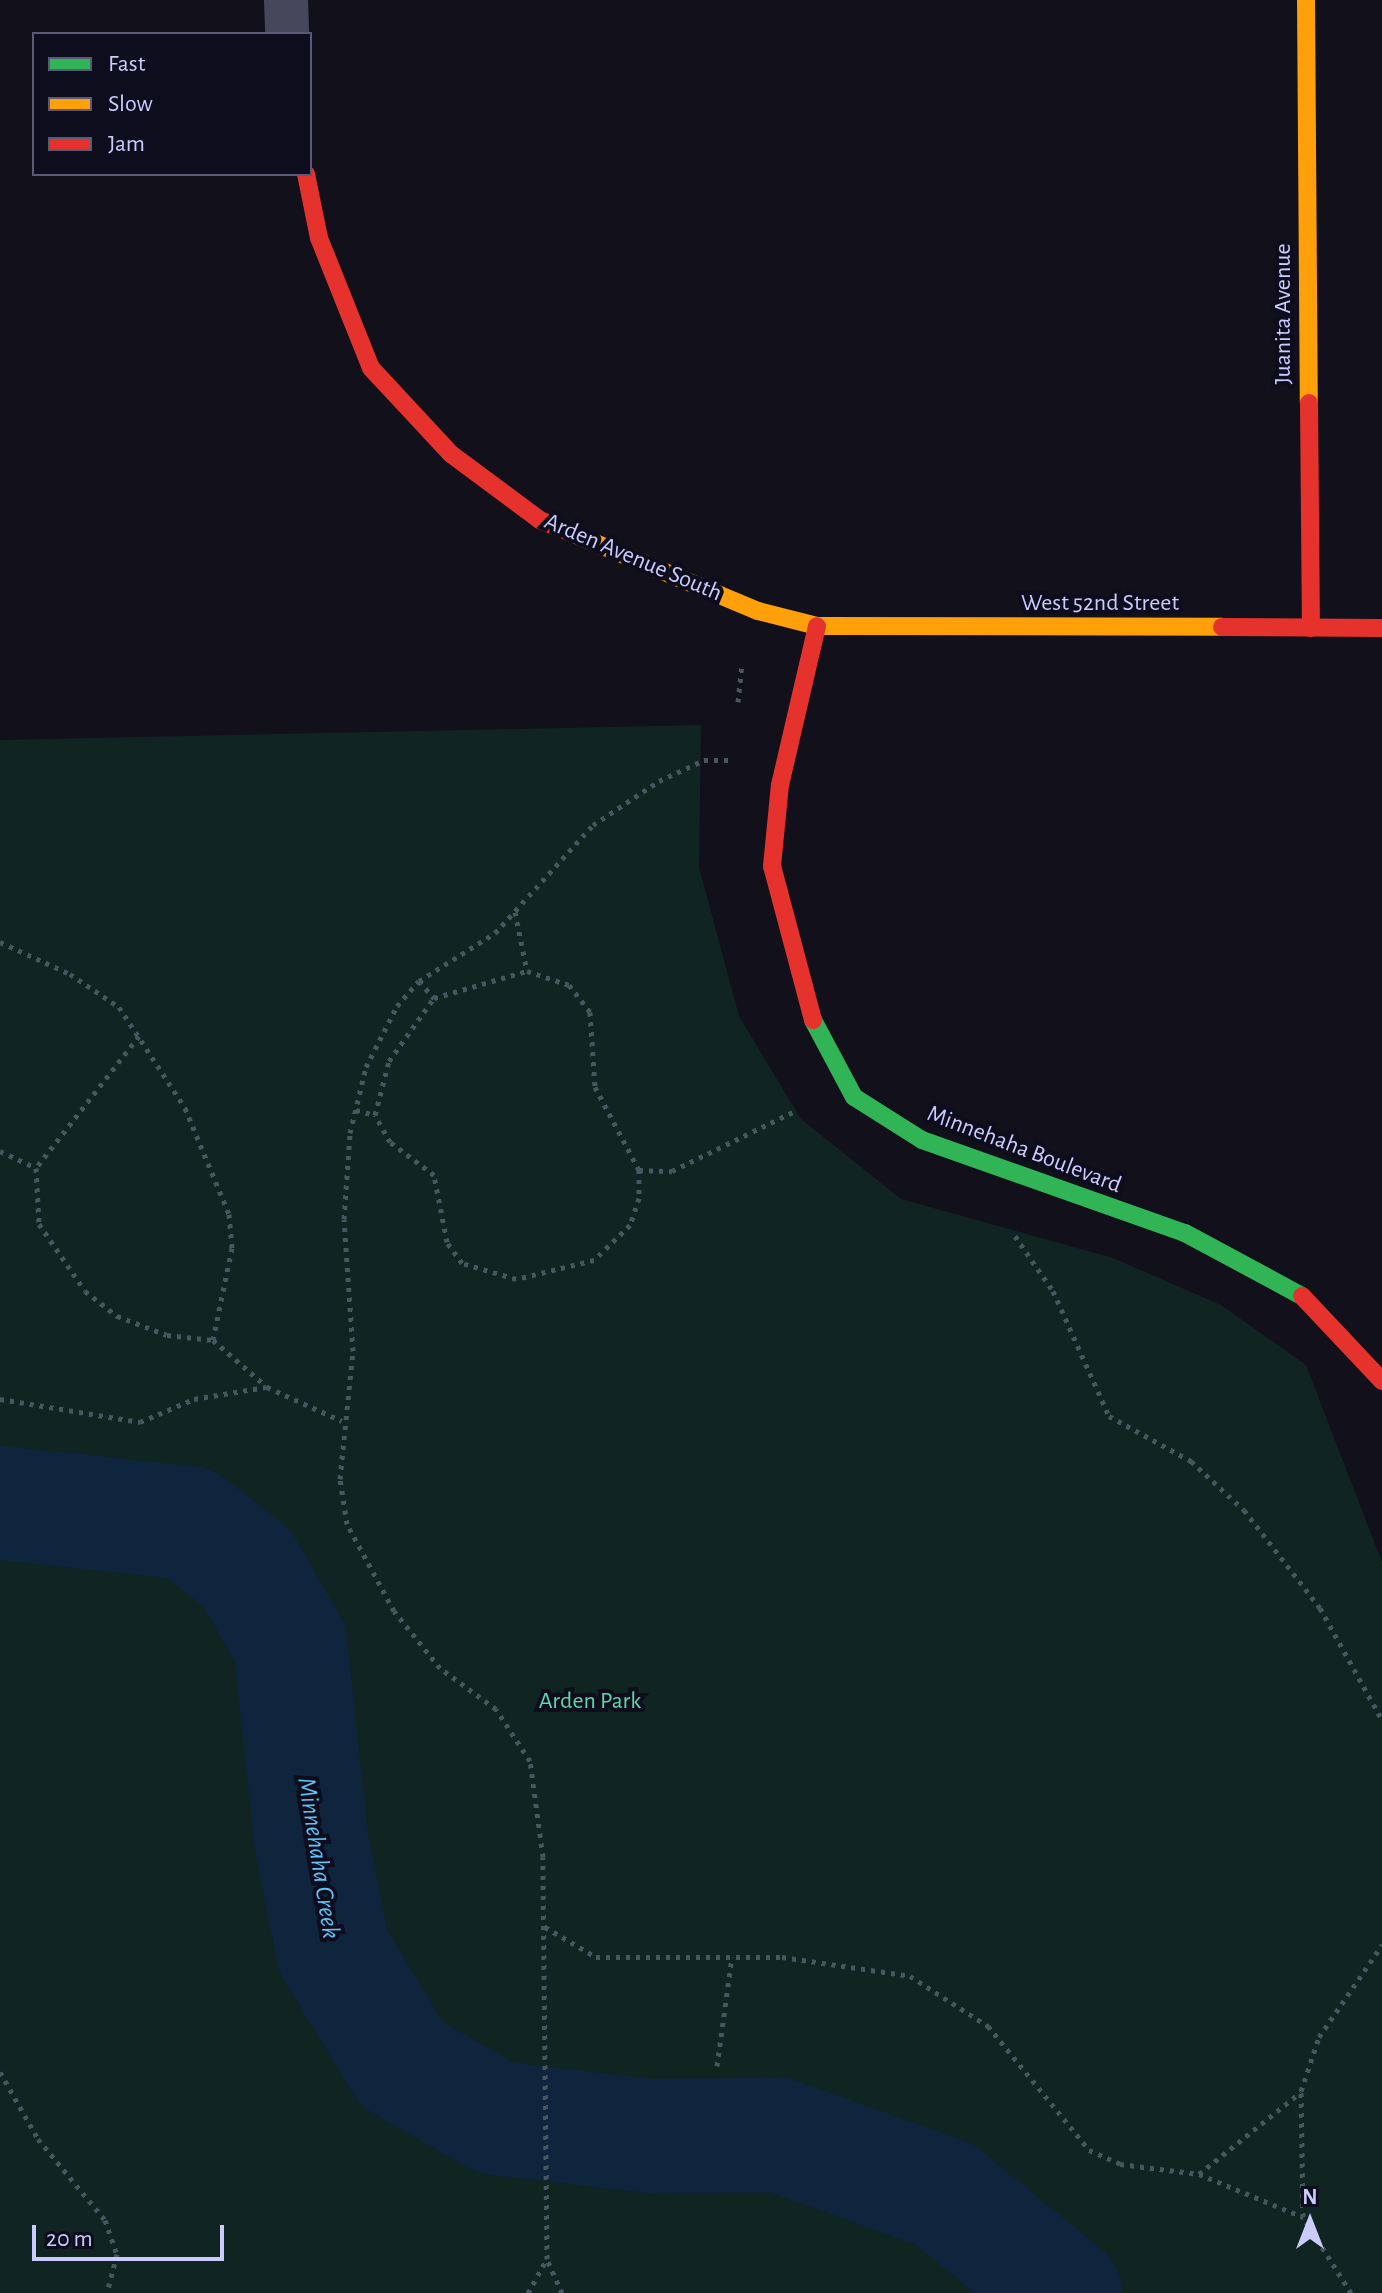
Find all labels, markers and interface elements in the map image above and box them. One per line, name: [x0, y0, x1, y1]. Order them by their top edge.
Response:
legend: [32, 32, 312, 176]
text: Fast: [108, 52, 145, 76]
text: Slow: [108, 92, 153, 116]
text: Jam: [108, 132, 145, 156]
street label: Juanita Avenue: [1270, 243, 1298, 385]
street label: Arden Avenue South: [540, 508, 726, 608]
street label: West 52nd Street: [1021, 590, 1179, 618]
street label: Minnehaha Boulevard: [923, 1100, 1125, 1200]
park label: Arden Park: [539, 1688, 641, 1716]
water label: Minnehaha Creek: [290, 1775, 346, 1941]
north arrow: [1270, 2181, 1350, 2261]
text: N: [1302, 2186, 1318, 2208]
scale bar: [36, 2209, 228, 2259]
text: 20 m: [46, 2227, 93, 2251]

